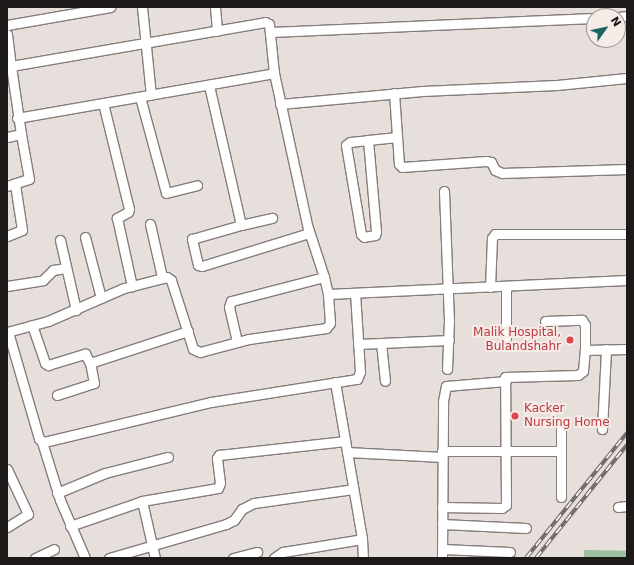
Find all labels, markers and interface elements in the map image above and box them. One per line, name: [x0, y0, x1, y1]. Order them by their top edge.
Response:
north arrow: [586, 8, 626, 48]
text: N: [608, 14, 624, 29]
place label: Malik Hospital, Bulandshahr: [473, 326, 561, 354]
marker: Malik Hospital, Bulandshahr: [564, 334, 576, 346]
place label: Kacker Nursing Home: [524, 402, 610, 430]
marker: Kacker Nursing Home: [509, 410, 521, 422]

